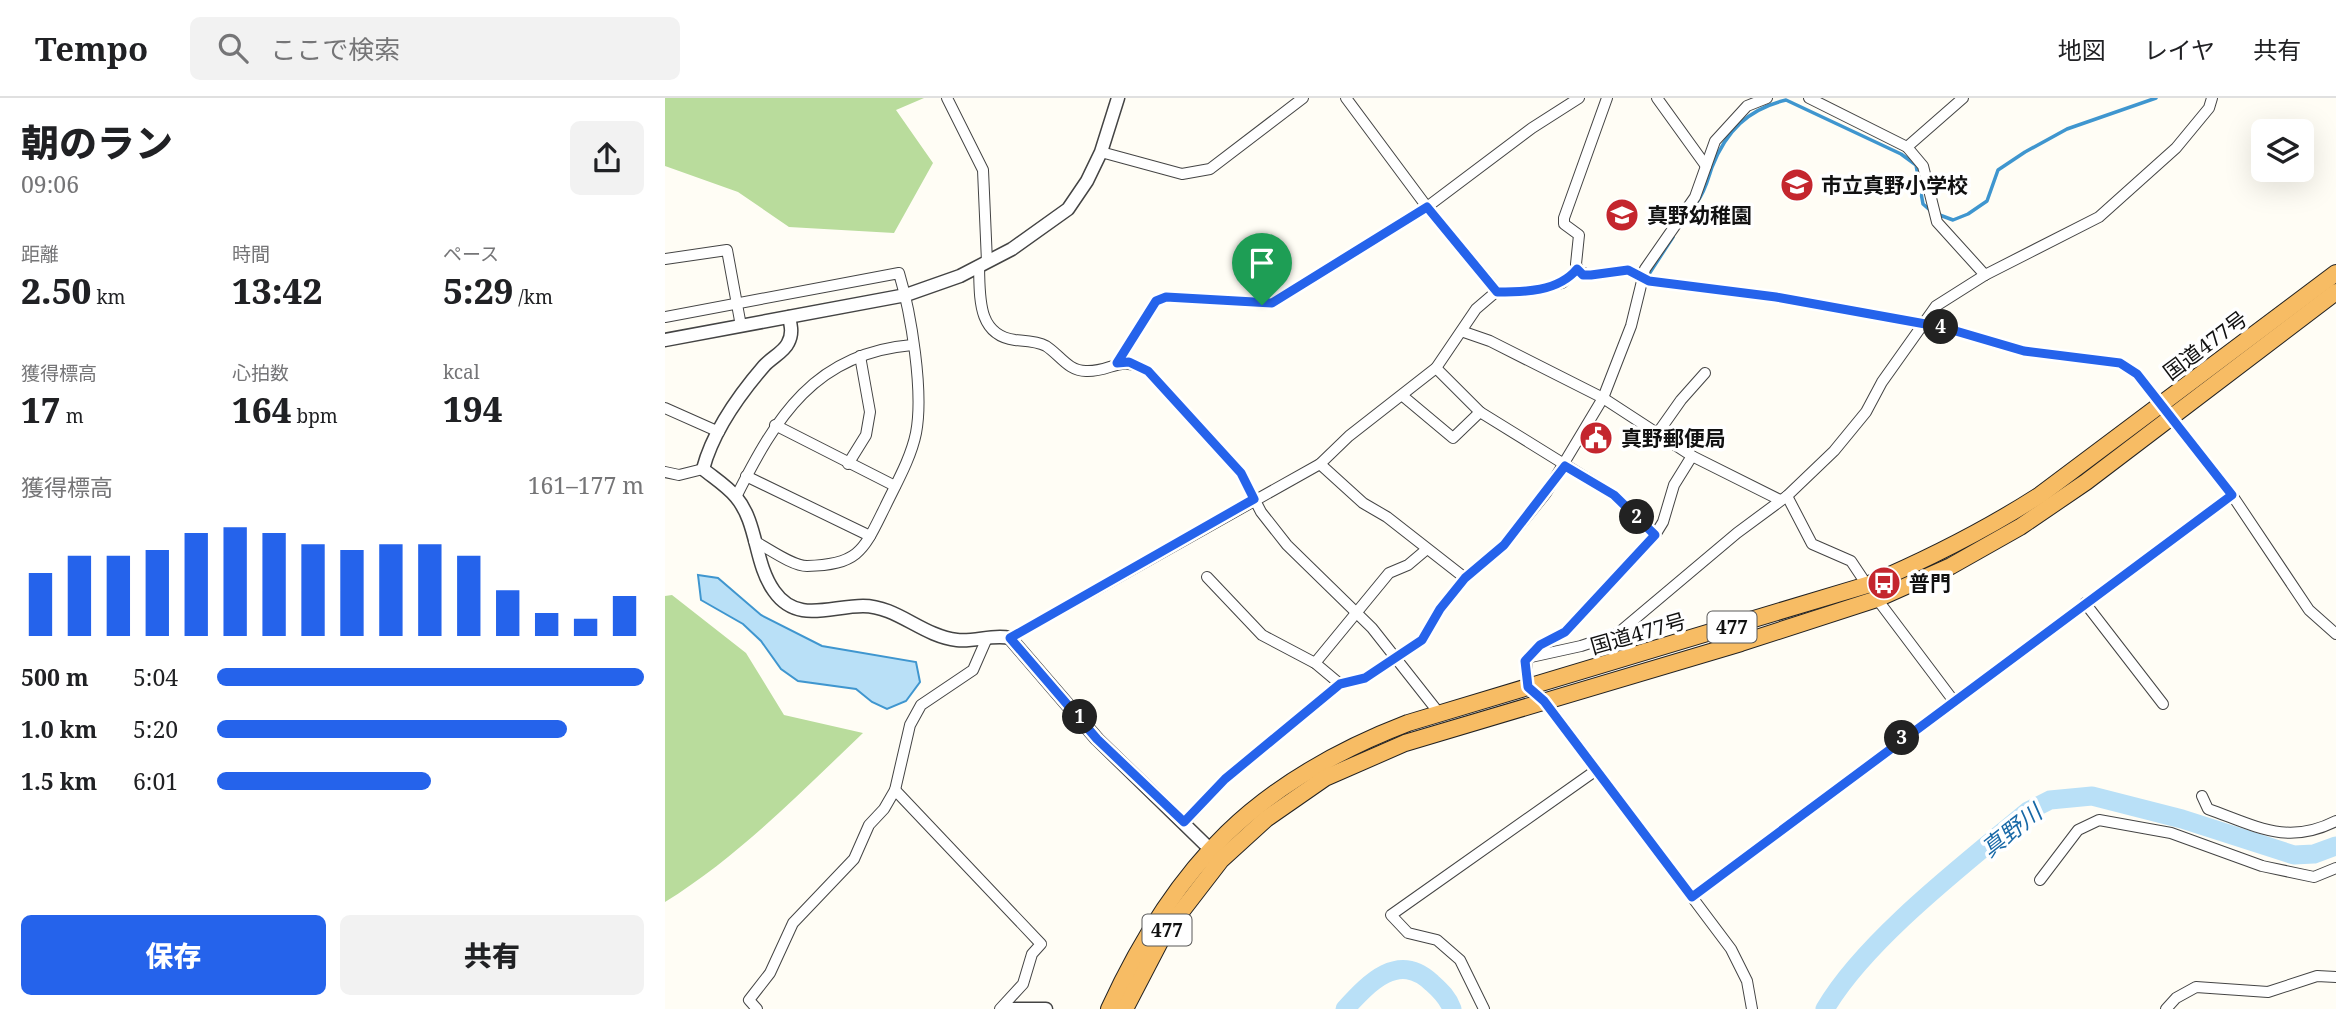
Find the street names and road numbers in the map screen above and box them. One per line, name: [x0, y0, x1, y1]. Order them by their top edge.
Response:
street label: 国道477号: [2157, 304, 2253, 386]
street label: 国道477号: [1587, 606, 1689, 660]
road number: 477: [1707, 612, 1757, 642]
road number: 477: [1142, 915, 1191, 946]

